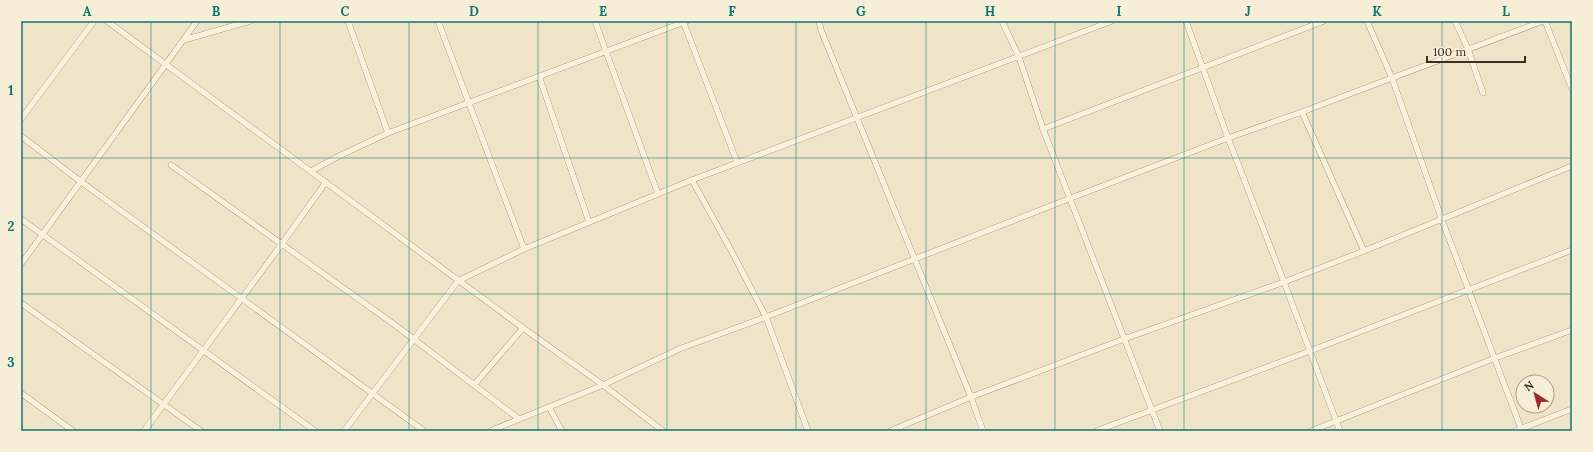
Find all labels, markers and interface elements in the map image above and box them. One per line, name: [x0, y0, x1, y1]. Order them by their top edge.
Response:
text: A: [83, 3, 92, 20]
text: B: [212, 3, 221, 20]
text: C: [341, 3, 350, 20]
text: D: [469, 3, 479, 20]
text: E: [599, 3, 607, 20]
text: F: [728, 3, 736, 20]
text: G: [856, 3, 866, 20]
text: H: [985, 3, 995, 20]
text: I: [1116, 3, 1122, 20]
text: J: [1245, 3, 1251, 20]
text: K: [1372, 3, 1382, 20]
text: L: [1502, 3, 1510, 20]
scale bar: [1427, 38, 1525, 64]
text: 100 m: [1433, 44, 1466, 59]
text: 1: [8, 82, 14, 99]
text: 2: [8, 218, 15, 235]
text: 3: [7, 354, 15, 371]
north arrow: [1515, 374, 1555, 414]
text: N: [1521, 378, 1537, 394]

